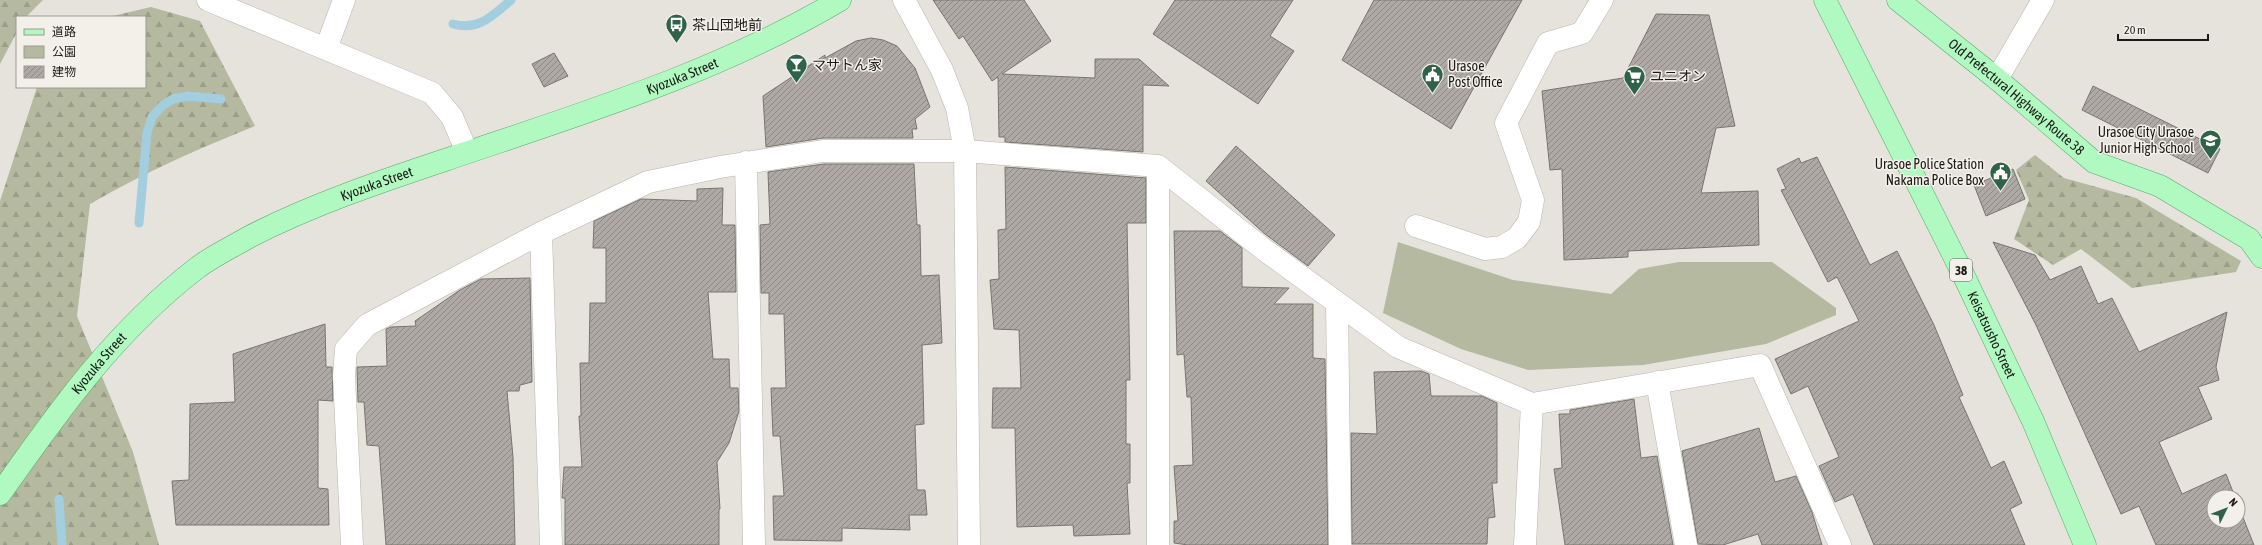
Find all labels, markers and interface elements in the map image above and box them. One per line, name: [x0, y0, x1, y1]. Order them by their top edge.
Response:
bus stop icon: 茶山団地前: [664, 12, 690, 45]
legend: [16, 16, 146, 88]
scale bar: [2118, 16, 2208, 42]
place label: 茶山団地前: [692, 17, 762, 33]
text: 20 m: [2124, 23, 2146, 37]
text: 道路: [52, 25, 76, 39]
street label: Old Prefectural Highway Route 38: [1945, 35, 2088, 158]
text: 公園: [52, 45, 76, 59]
bar icon: マサトん家: [783, 52, 809, 85]
street label: Kyozuka Street: [644, 55, 720, 98]
place label: マサトん家: [812, 57, 882, 73]
place label: Urasoe Post Office: [1448, 58, 1503, 90]
public building icon: Urasoe Post Office: [1420, 61, 1446, 94]
supermarket icon: ユニオン: [1622, 63, 1648, 96]
text: 建物: [52, 65, 76, 79]
place label: ユニオン: [1650, 68, 1706, 84]
place label: Urasoe City Urasoe Junior High School: [2098, 124, 2194, 156]
school or university icon: Urasoe City Urasoe Junior High School: [2197, 127, 2223, 160]
place label: Urasoe Police Station Nakama Police Box: [1875, 156, 1984, 188]
public building icon: Urasoe Police Station Nakama Police Box: [1987, 159, 2013, 192]
street label: Kyozuka Street: [338, 163, 415, 204]
road number: 38: [1950, 259, 1972, 281]
street label: Keisatsusho Street: [1964, 289, 2019, 381]
street label: Kyozuka Street: [68, 329, 130, 397]
north arrow: [2206, 489, 2246, 529]
text: N: [2227, 496, 2240, 509]

